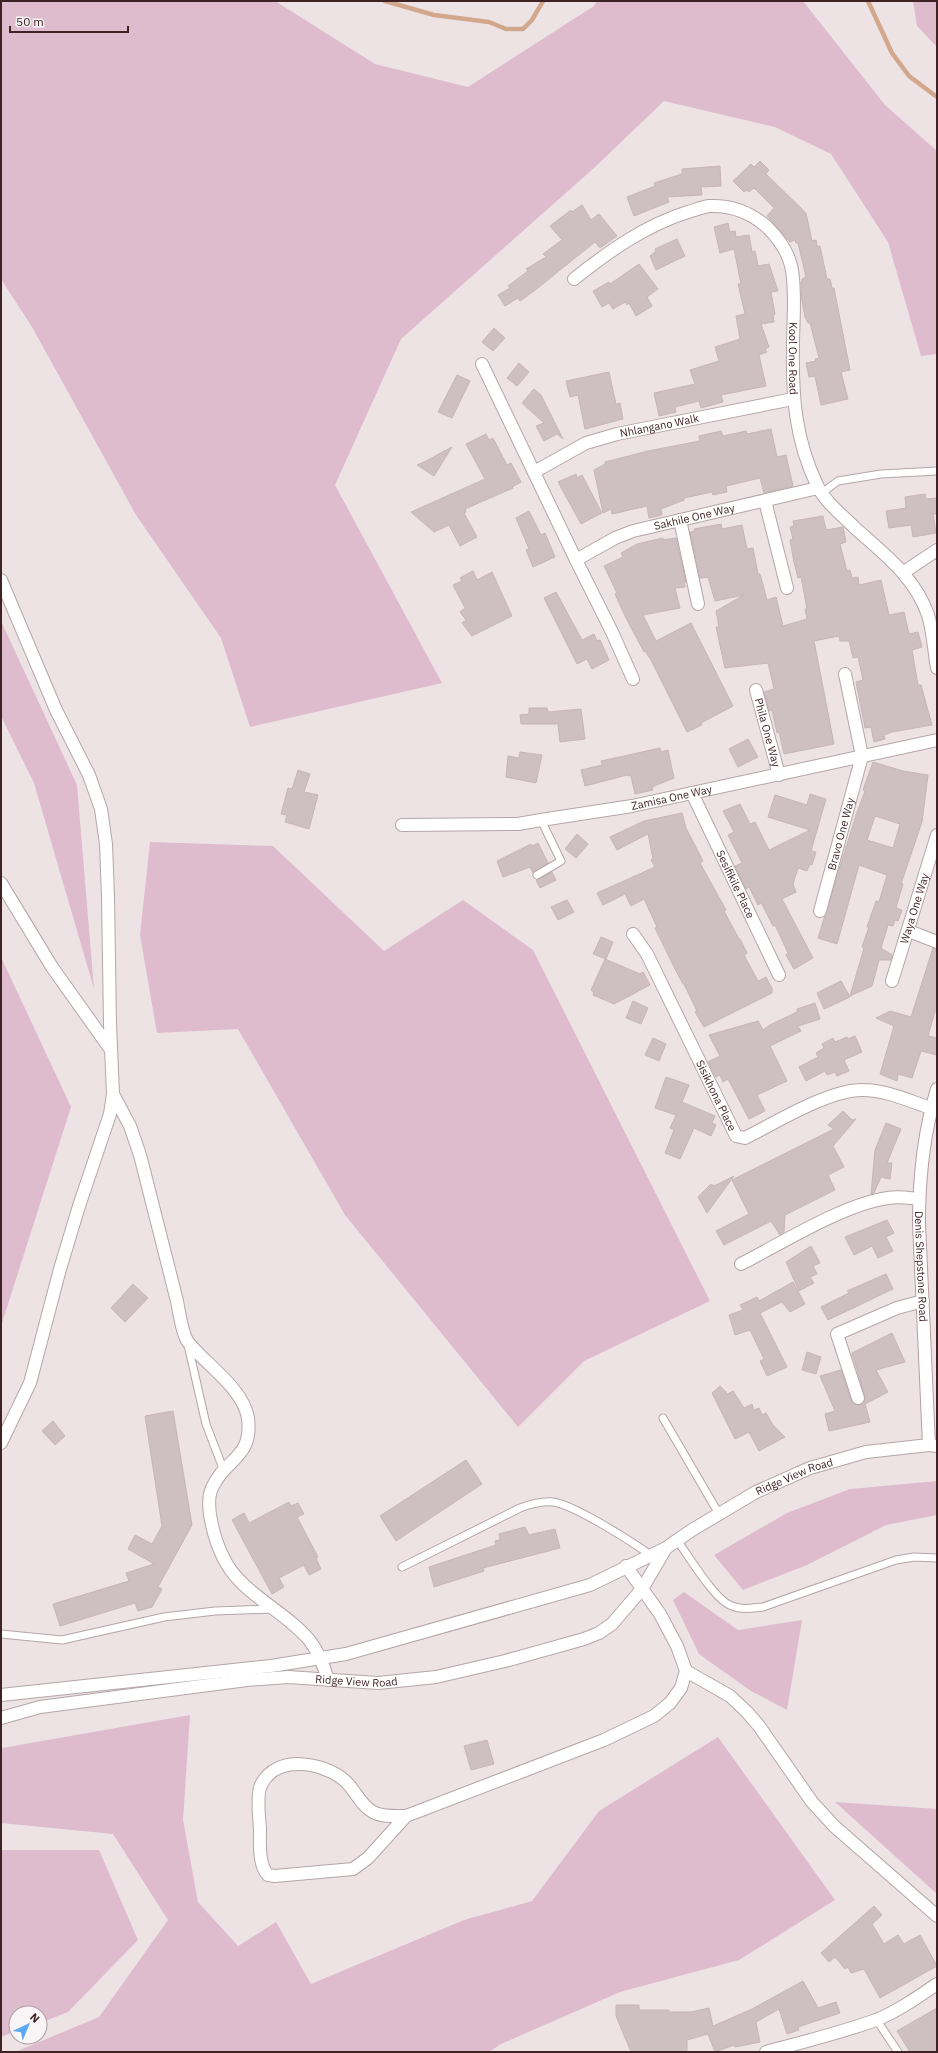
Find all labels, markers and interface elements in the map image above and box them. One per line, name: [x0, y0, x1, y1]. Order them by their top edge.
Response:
scale bar: [10, 8, 128, 34]
text: 50 m: [16, 14, 44, 29]
street label: Kool One Road: [786, 322, 801, 395]
street label: Nhlangano Walk: [619, 411, 700, 440]
street label: Sakhile One Way: [653, 500, 737, 533]
street label: Phila One Way: [751, 696, 784, 769]
street label: Zamisa One Way: [630, 782, 714, 813]
street label: Bravo One Way: [824, 795, 858, 872]
street label: Sesifikile Place: [713, 848, 758, 921]
street label: Waya One Way: [897, 871, 932, 945]
street label: Sisikhona Place: [693, 1058, 739, 1133]
street label: Denis Shepstone Road: [912, 1211, 930, 1322]
street label: Ridge View Road: [753, 1455, 834, 1498]
street label: Ridge View Road: [315, 1672, 398, 1690]
north arrow: [8, 2005, 48, 2045]
text: N: [27, 2010, 43, 2026]

